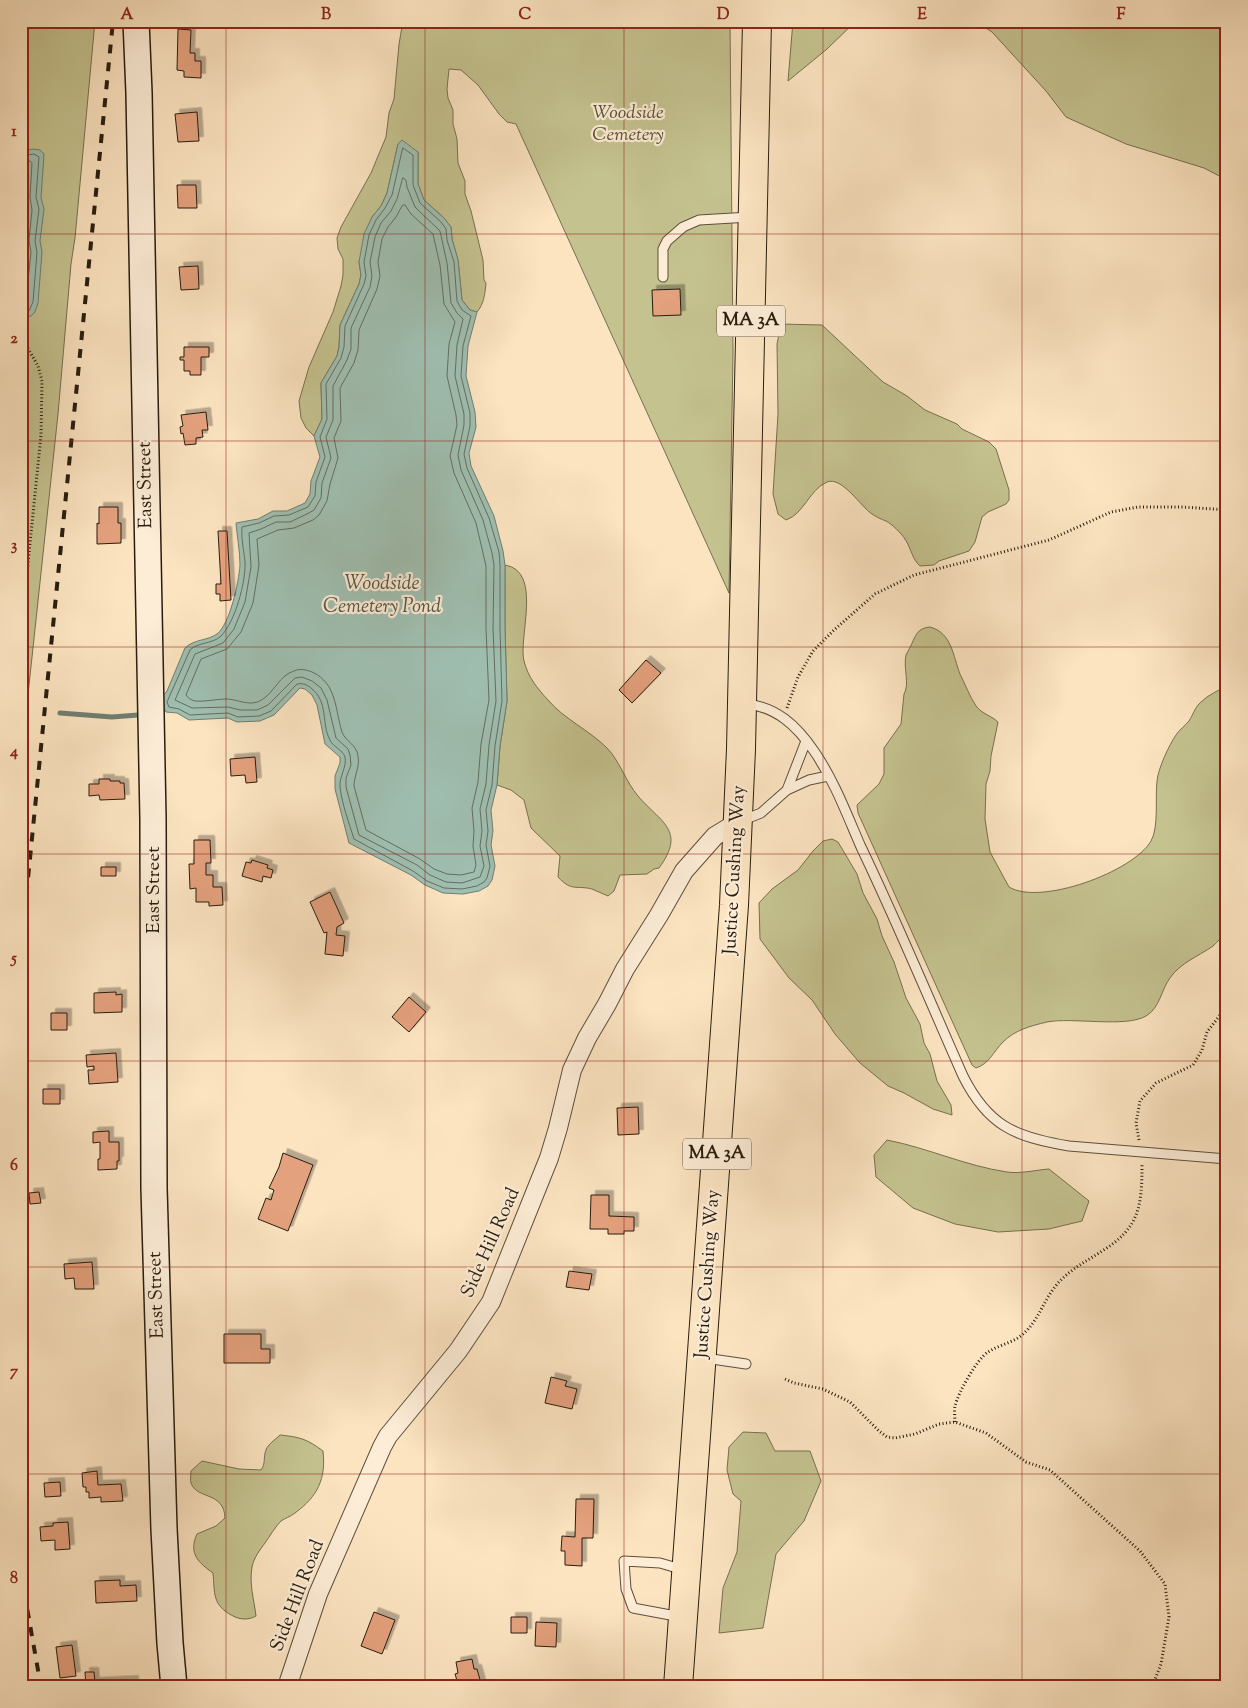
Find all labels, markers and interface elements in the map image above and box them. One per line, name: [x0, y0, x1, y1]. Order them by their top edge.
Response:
text: A: [121, 4, 134, 27]
text: B: [321, 4, 331, 27]
text: C: [519, 4, 532, 27]
text: D: [717, 4, 730, 27]
text: E: [917, 4, 927, 27]
text: F: [1117, 4, 1126, 27]
park label: Woodside Cemetery: [592, 100, 664, 149]
text: 1: [11, 121, 17, 144]
road number: MA 3A: [717, 306, 785, 336]
text: 2: [10, 328, 18, 351]
street label: East Street: [132, 441, 160, 529]
text: 3: [11, 535, 18, 558]
water label: Woodside Cemetery Pond: [323, 570, 441, 622]
text: 4: [9, 741, 18, 764]
street label: Justice Cushing Way: [717, 784, 753, 956]
street label: East Street: [141, 846, 168, 934]
text: 5: [9, 948, 17, 971]
road number: MA 3A: [683, 1138, 751, 1170]
text: 6: [10, 1155, 18, 1178]
street label: Side Hill Road: [455, 1183, 527, 1302]
street label: Justice Cushing Way: [689, 1188, 727, 1360]
street label: East Street: [142, 1250, 172, 1339]
text: 7: [10, 1361, 19, 1384]
street label: Side Hill Road: [264, 1536, 332, 1656]
text: 8: [10, 1568, 18, 1591]

